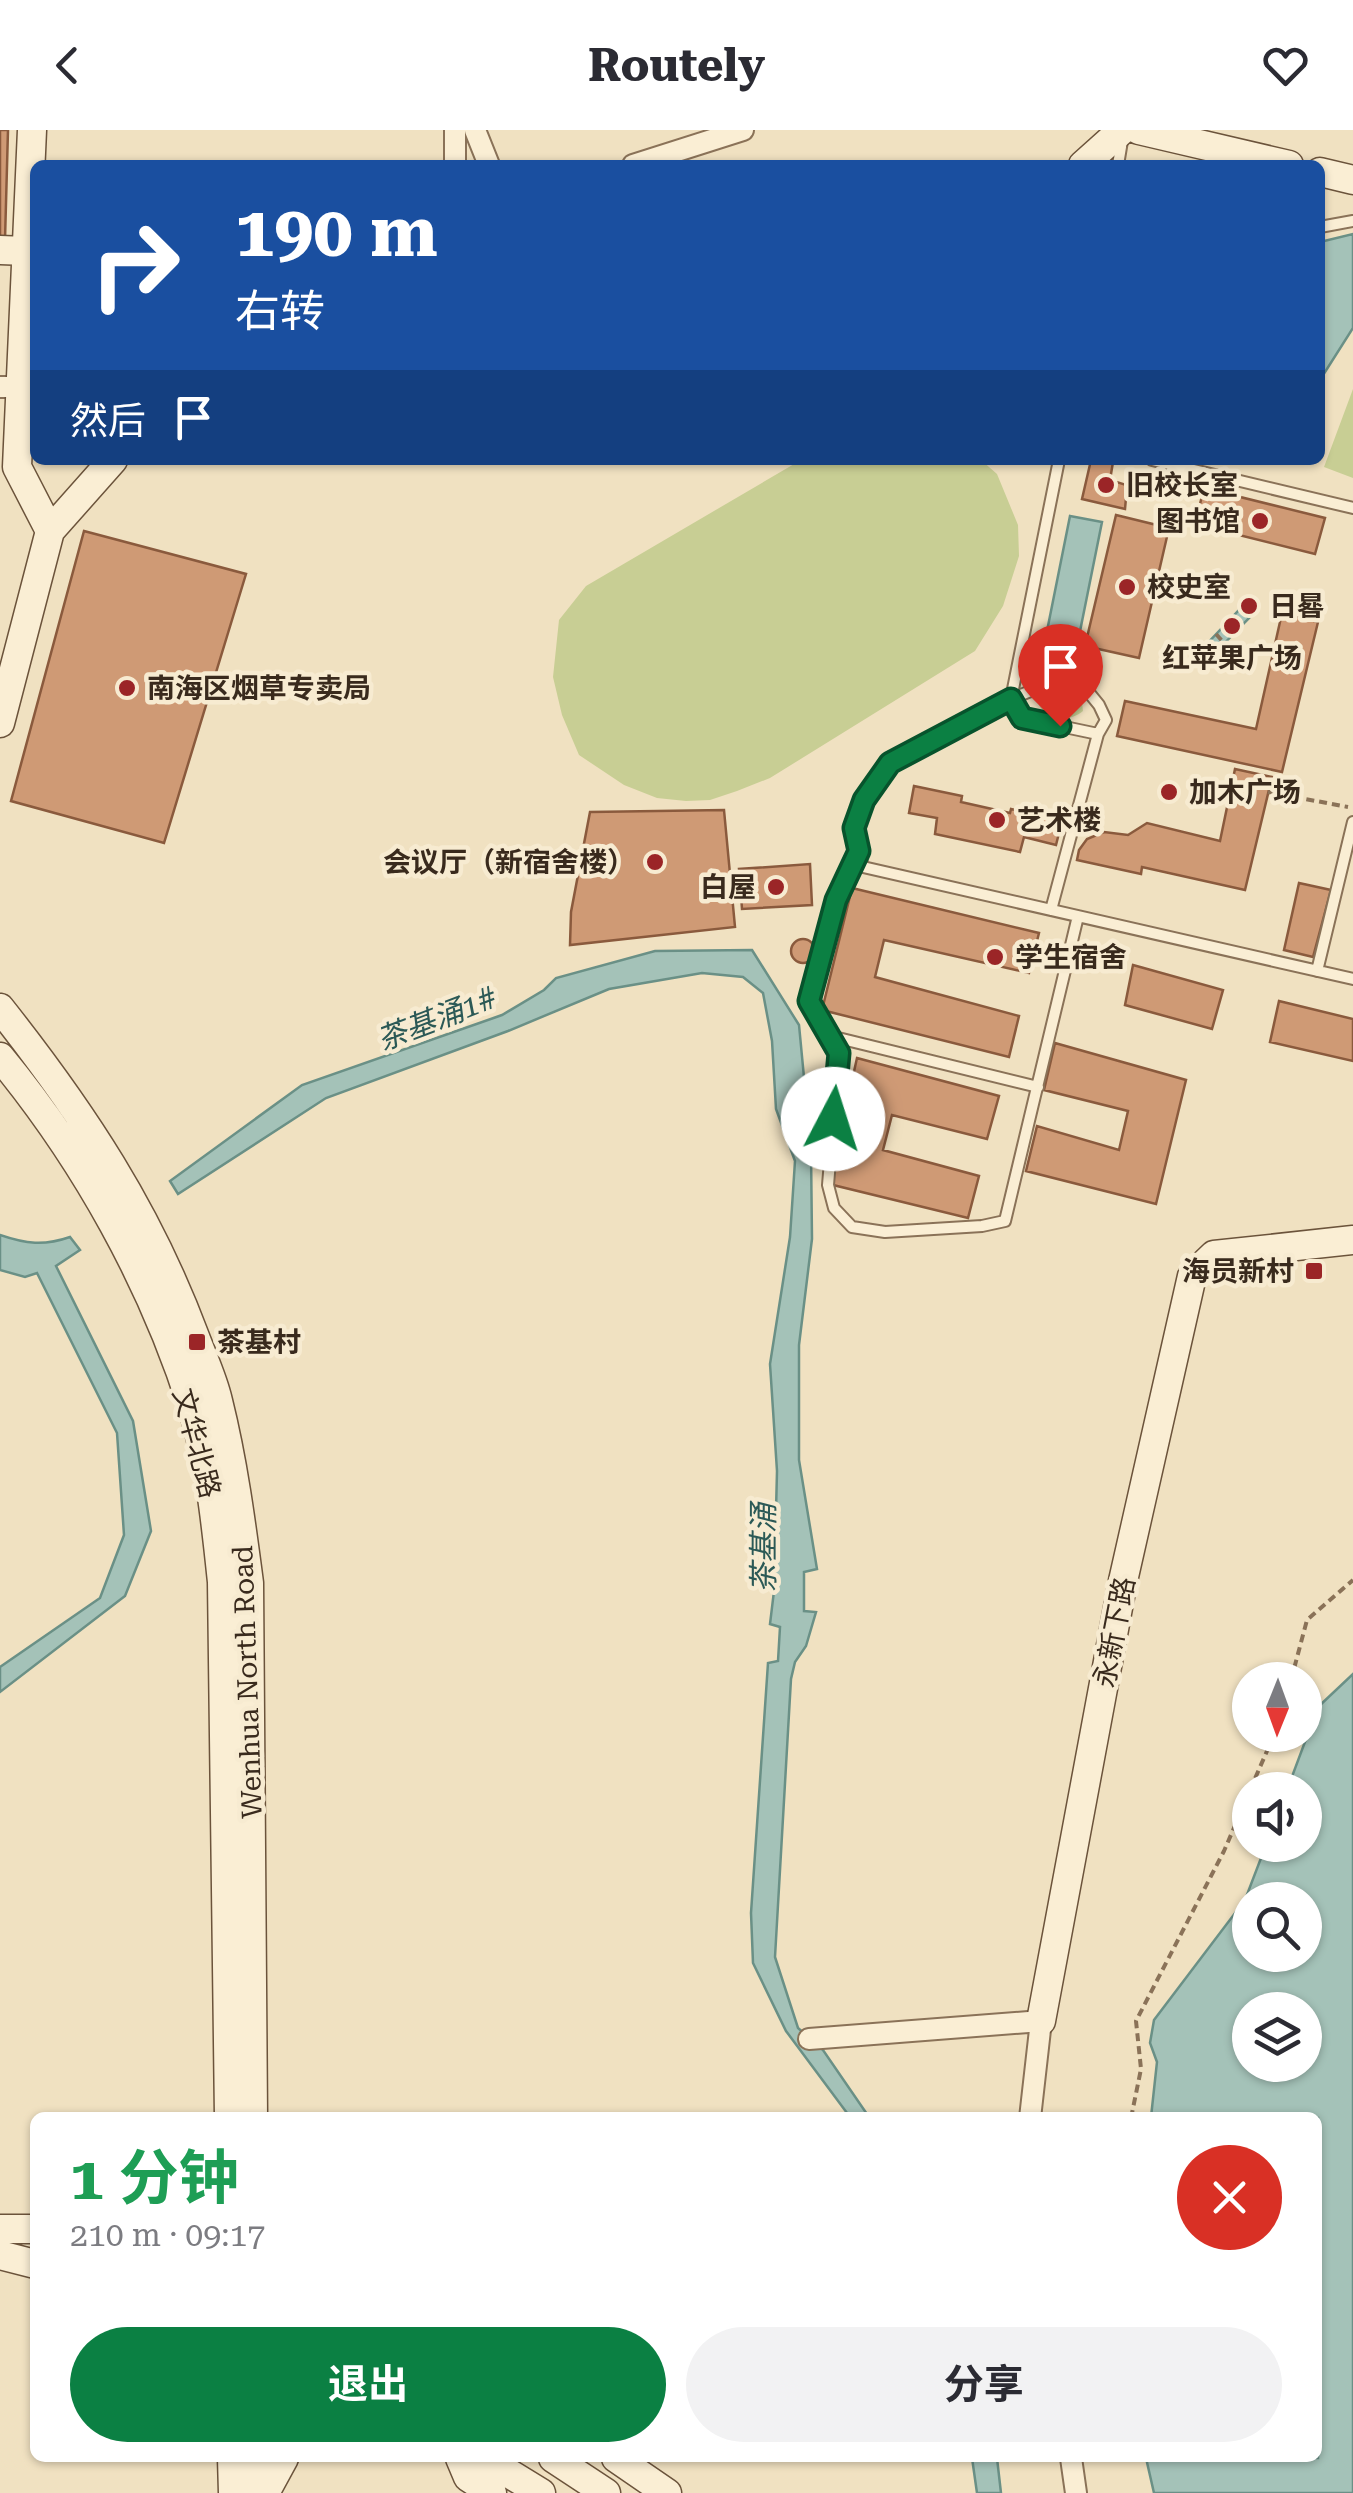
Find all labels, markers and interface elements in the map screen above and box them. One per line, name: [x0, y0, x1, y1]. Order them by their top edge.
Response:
icon: back: [40, 38, 95, 93]
icon: heart: [1258, 38, 1313, 93]
text: Routely: [588, 39, 765, 92]
text: 190 m: [235, 191, 438, 273]
icon: right: [70, 200, 200, 330]
text: 右转: [235, 285, 325, 338]
icon: arrive: [166, 390, 221, 445]
text: 然后: [70, 399, 146, 443]
place label: 旧校长室: [1126, 469, 1238, 502]
marker: 旧校长室: [1095, 474, 1117, 496]
place label: 图书馆: [1156, 505, 1240, 538]
marker: 图书馆: [1249, 510, 1271, 532]
place label: 校史室: [1147, 571, 1231, 604]
marker: 校史室: [1116, 576, 1138, 598]
place label: 日晷: [1269, 590, 1325, 623]
marker: 日晷: [1238, 595, 1260, 617]
marker: 红苹果广场: [1221, 615, 1243, 637]
pin: [1018, 624, 1103, 727]
icon: arrive: [1033, 639, 1088, 694]
place label: 红苹果广场: [1162, 642, 1302, 675]
place label: 南海区烟草专卖局: [147, 672, 371, 705]
marker: 南海区烟草专卖局: [116, 677, 138, 699]
place label: 加木广场: [1189, 776, 1301, 809]
marker: 加木广场: [1158, 781, 1180, 803]
place label: 艺术楼: [1017, 804, 1101, 837]
marker: 艺术楼: [986, 809, 1008, 831]
place label: 会议厅（新宿舍楼）: [383, 846, 635, 879]
marker: 会议厅（新宿舍楼）: [644, 851, 666, 873]
place label: 白屋: [700, 871, 756, 904]
marker: 白屋: [765, 876, 787, 898]
place label: 学生宿舍: [1015, 941, 1127, 974]
marker: 学生宿舍: [984, 946, 1006, 968]
water label: 茶基涌1#: [372, 980, 502, 1057]
position arrow: [781, 1067, 885, 1171]
place label: 海员新村: [1182, 1255, 1294, 1288]
marker: 海员新村: [1303, 1260, 1325, 1282]
place label: 茶基村: [217, 1326, 301, 1359]
marker: 茶基村: [186, 1331, 208, 1353]
street label: 文华北路: [166, 1385, 227, 1501]
water label: 茶基涌: [746, 1500, 781, 1593]
street label: Wenhua North Road: [226, 1545, 269, 1819]
street label: 永新下路: [1088, 1574, 1141, 1690]
north arrow: [1232, 1662, 1322, 1752]
map controls: [1232, 1662, 1322, 2082]
button: sound: [1232, 1772, 1322, 1862]
button: search: [1232, 1882, 1322, 1972]
button: layers: [1232, 1992, 1322, 2082]
text: 1 分钟: [70, 2143, 239, 2214]
button: close: [1177, 2145, 1282, 2250]
text: 210 m · 09:17: [70, 2216, 265, 2254]
button: 退出: [70, 2327, 666, 2442]
button: 分享: [686, 2327, 1282, 2442]

